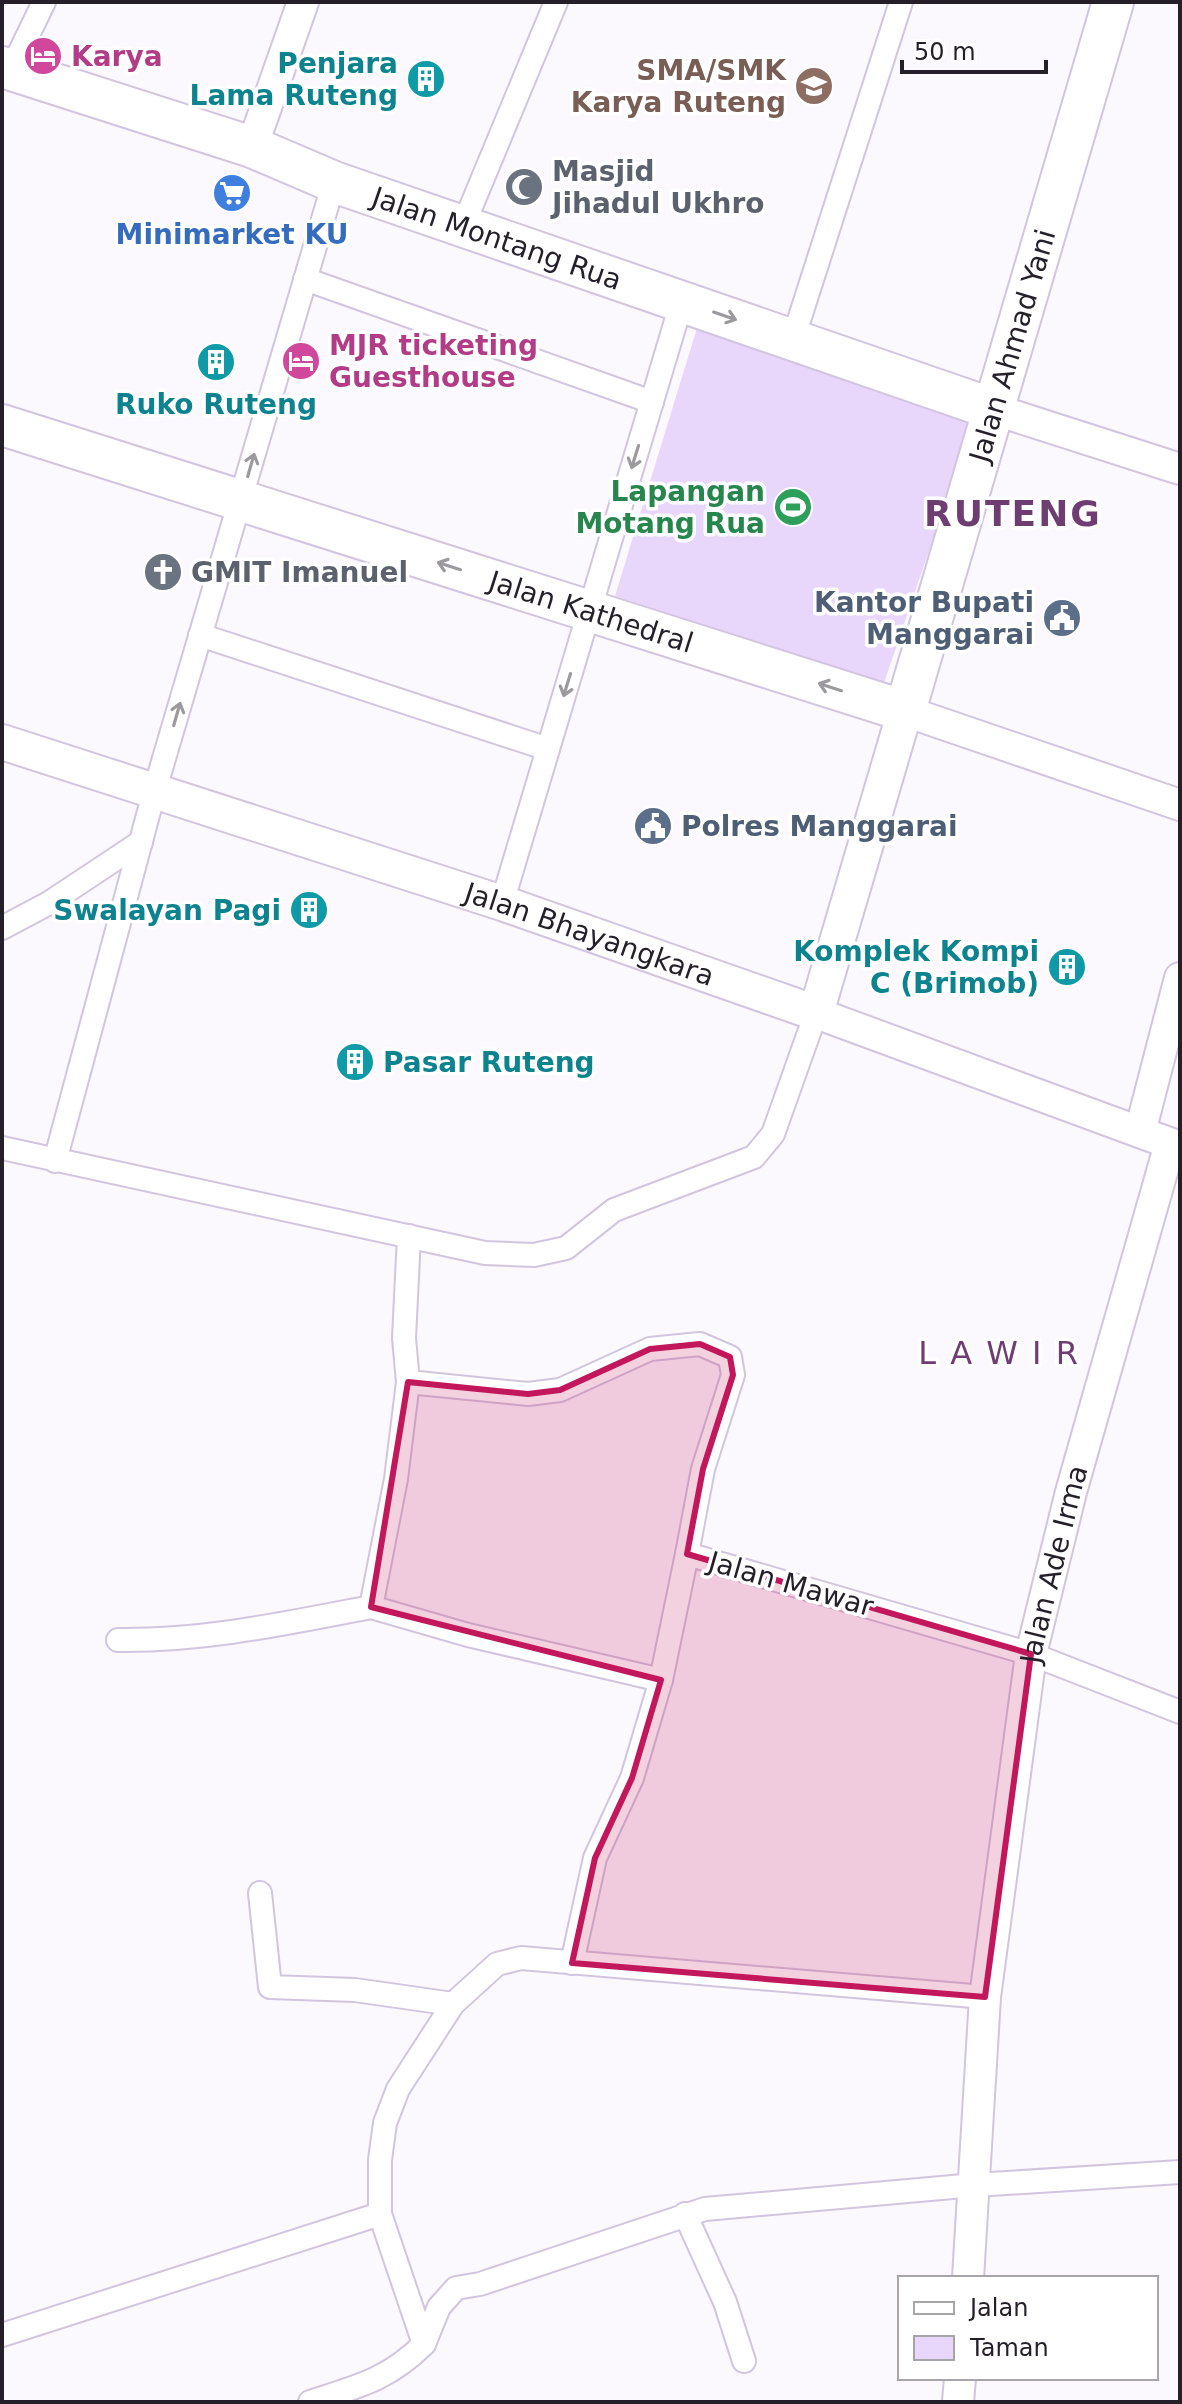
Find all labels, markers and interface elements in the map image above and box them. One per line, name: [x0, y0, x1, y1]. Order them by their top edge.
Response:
scale bar: [902, 24, 1046, 74]
hotel icon: Karya: [22, 35, 64, 77]
text: 50 m: [914, 38, 976, 66]
place label: Karya: [71, 40, 163, 73]
place label: Penjara Lama Ruteng: [190, 47, 398, 112]
place label: SMA/SMK Karya Ruteng: [571, 54, 787, 119]
building icon: Penjara Lama Ruteng: [405, 58, 447, 100]
school or university icon: SMA/SMK Karya Ruteng: [793, 65, 835, 107]
place label: Masjid Jihadul Ukhro: [550, 155, 765, 220]
mosque icon: Masjid Jihadul Ukhro: [503, 166, 545, 208]
supermarket icon: Minimarket KU: [211, 172, 253, 214]
street label: Jalan Montang Rua: [366, 179, 626, 296]
place label: Minimarket KU: [116, 218, 348, 251]
street label: Jalan Ahmad Yani: [962, 225, 1062, 468]
one-way arrow: [713, 310, 738, 325]
place label: MJR ticketing Guesthouse: [329, 329, 538, 394]
hotel icon: MJR ticketing Guesthouse: [280, 340, 322, 382]
building icon: Ruko Ruteng: [195, 341, 237, 383]
place label: Ruko Ruteng: [115, 388, 317, 421]
one-way arrow: [627, 443, 642, 469]
one-way arrow: [244, 452, 259, 478]
place label: Lapangan Motang Rua: [576, 475, 765, 540]
sports icon: Lapangan Motang Rua: [772, 486, 814, 528]
district label: RUTENG: [924, 493, 1102, 534]
church icon: GMIT Imanuel: [142, 551, 184, 593]
place label: GMIT Imanuel: [191, 556, 408, 589]
one-way arrow: [437, 558, 463, 573]
street label: Jalan Kathedral: [483, 563, 697, 659]
place label: Kantor Bupati Manggarai: [814, 586, 1034, 651]
public building icon: Kantor Bupati Manggarai: [1041, 597, 1083, 639]
one-way arrow: [559, 672, 574, 698]
one-way arrow: [818, 679, 844, 694]
one-way arrow: [171, 702, 185, 727]
public building icon: Polres Manggarai: [632, 805, 674, 847]
place label: Polres Manggarai: [681, 810, 958, 843]
street label: Jalan Bhayangkara: [459, 875, 719, 993]
building icon: Swalayan Pagi: [288, 889, 330, 931]
place label: Swalayan Pagi: [53, 894, 281, 927]
place label: Komplek Kompi C (Brimob): [793, 935, 1039, 1000]
building icon: Komplek Kompi C (Brimob): [1046, 946, 1088, 988]
building icon: Pasar Ruteng: [334, 1041, 376, 1083]
place label: Pasar Ruteng: [383, 1046, 595, 1079]
district label: L A W I R: [918, 1334, 1080, 1372]
street label: Jalan Ade Irma: [1013, 1461, 1094, 1667]
street label: Jalan Mawar: [703, 1544, 878, 1623]
legend: [898, 2276, 1158, 2380]
text: Jalan: [968, 2294, 1028, 2322]
text: Taman: [969, 2334, 1049, 2362]

